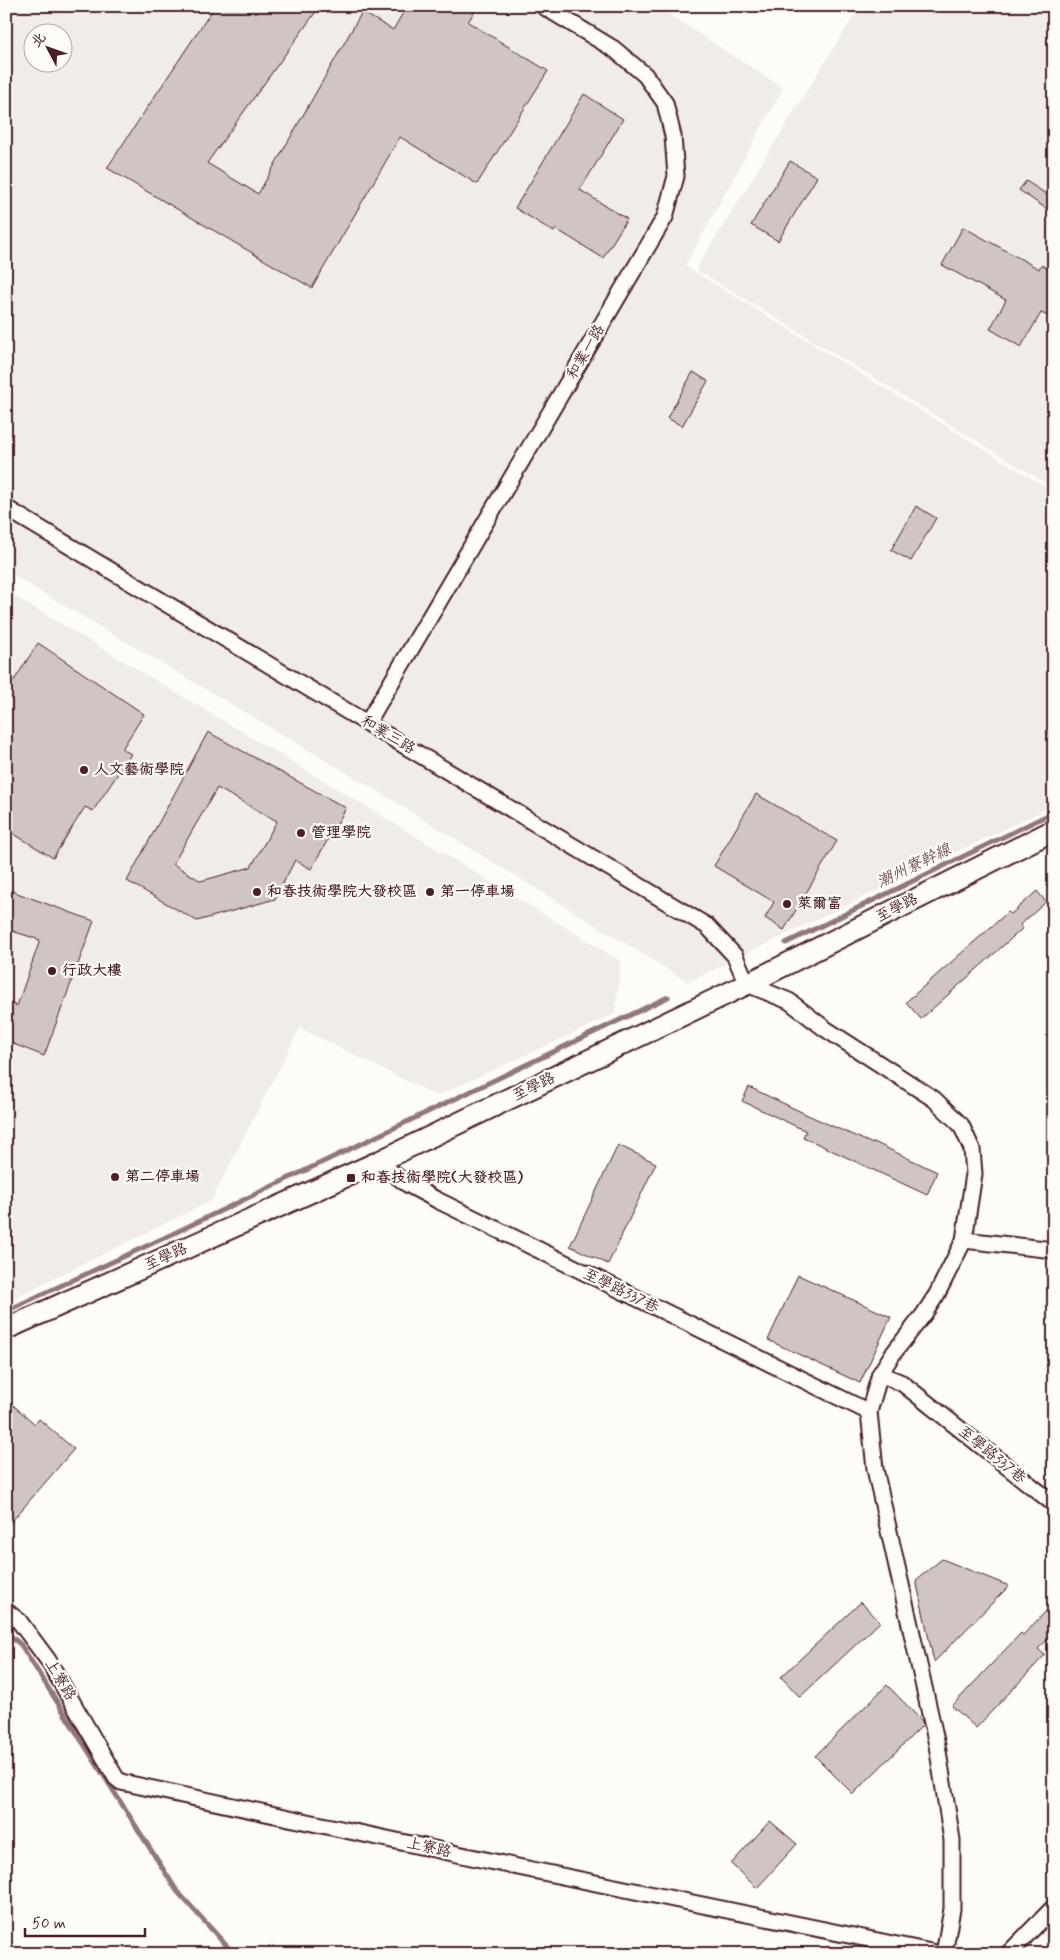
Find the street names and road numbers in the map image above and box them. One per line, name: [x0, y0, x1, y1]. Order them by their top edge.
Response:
street label: 和業一路: [562, 321, 610, 383]
street label: 和業三路: [357, 711, 419, 759]
street label: 至學路: [872, 889, 922, 927]
street label: 至學路: [509, 1068, 559, 1106]
street label: 至學路: [141, 1239, 191, 1275]
street label: 至學路337巷: [580, 1264, 662, 1318]
street label: 至學路337巷: [954, 1422, 1030, 1488]
street label: 上寮路: [40, 1656, 80, 1704]
street label: 上寮路: [405, 1834, 453, 1862]

